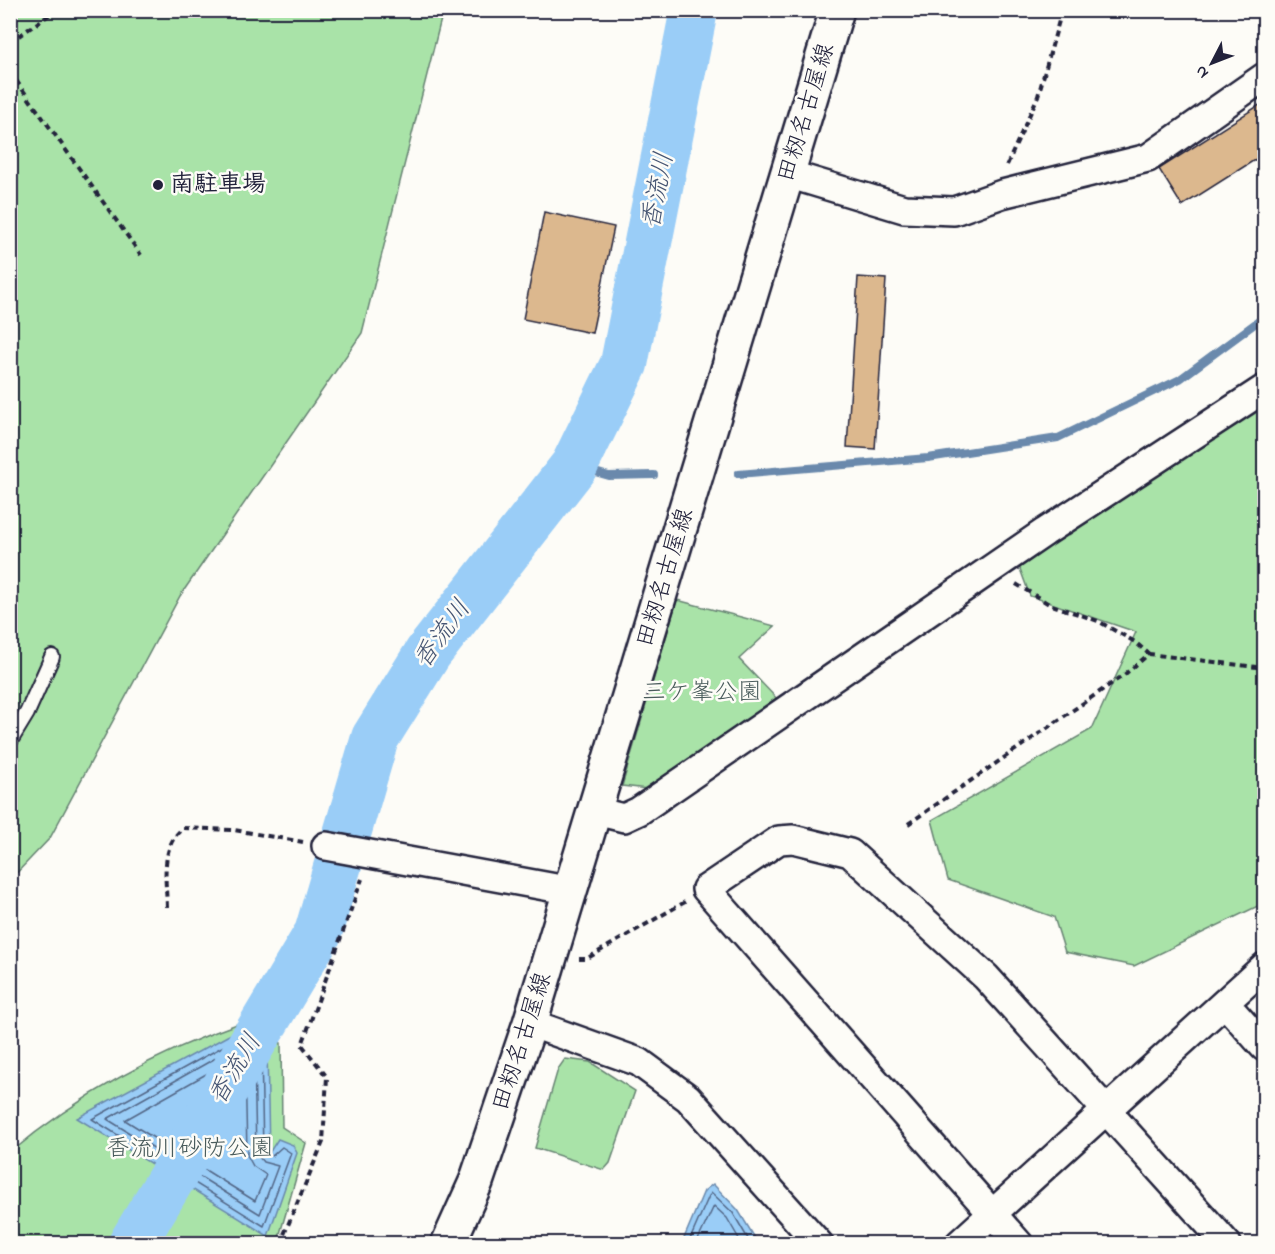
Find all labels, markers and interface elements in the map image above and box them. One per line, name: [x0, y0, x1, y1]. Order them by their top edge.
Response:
north arrow: [1182, 33, 1242, 93]
street label: 田籾名古屋線: [769, 39, 845, 187]
text: N: [1190, 60, 1215, 84]
water label: 香流川: [633, 149, 685, 233]
place label: 南駐車場: [170, 168, 266, 203]
marker: 南駐車場: [151, 178, 165, 192]
street label: 田籾名古屋線: [628, 504, 704, 652]
water label: 香流川: [405, 592, 481, 678]
park label: 三ケ峯公園: [642, 676, 762, 711]
street label: 田籾名古屋線: [484, 968, 562, 1116]
water label: 香流川: [200, 1027, 272, 1113]
park label: 香流川砂防公園: [106, 1132, 274, 1167]

